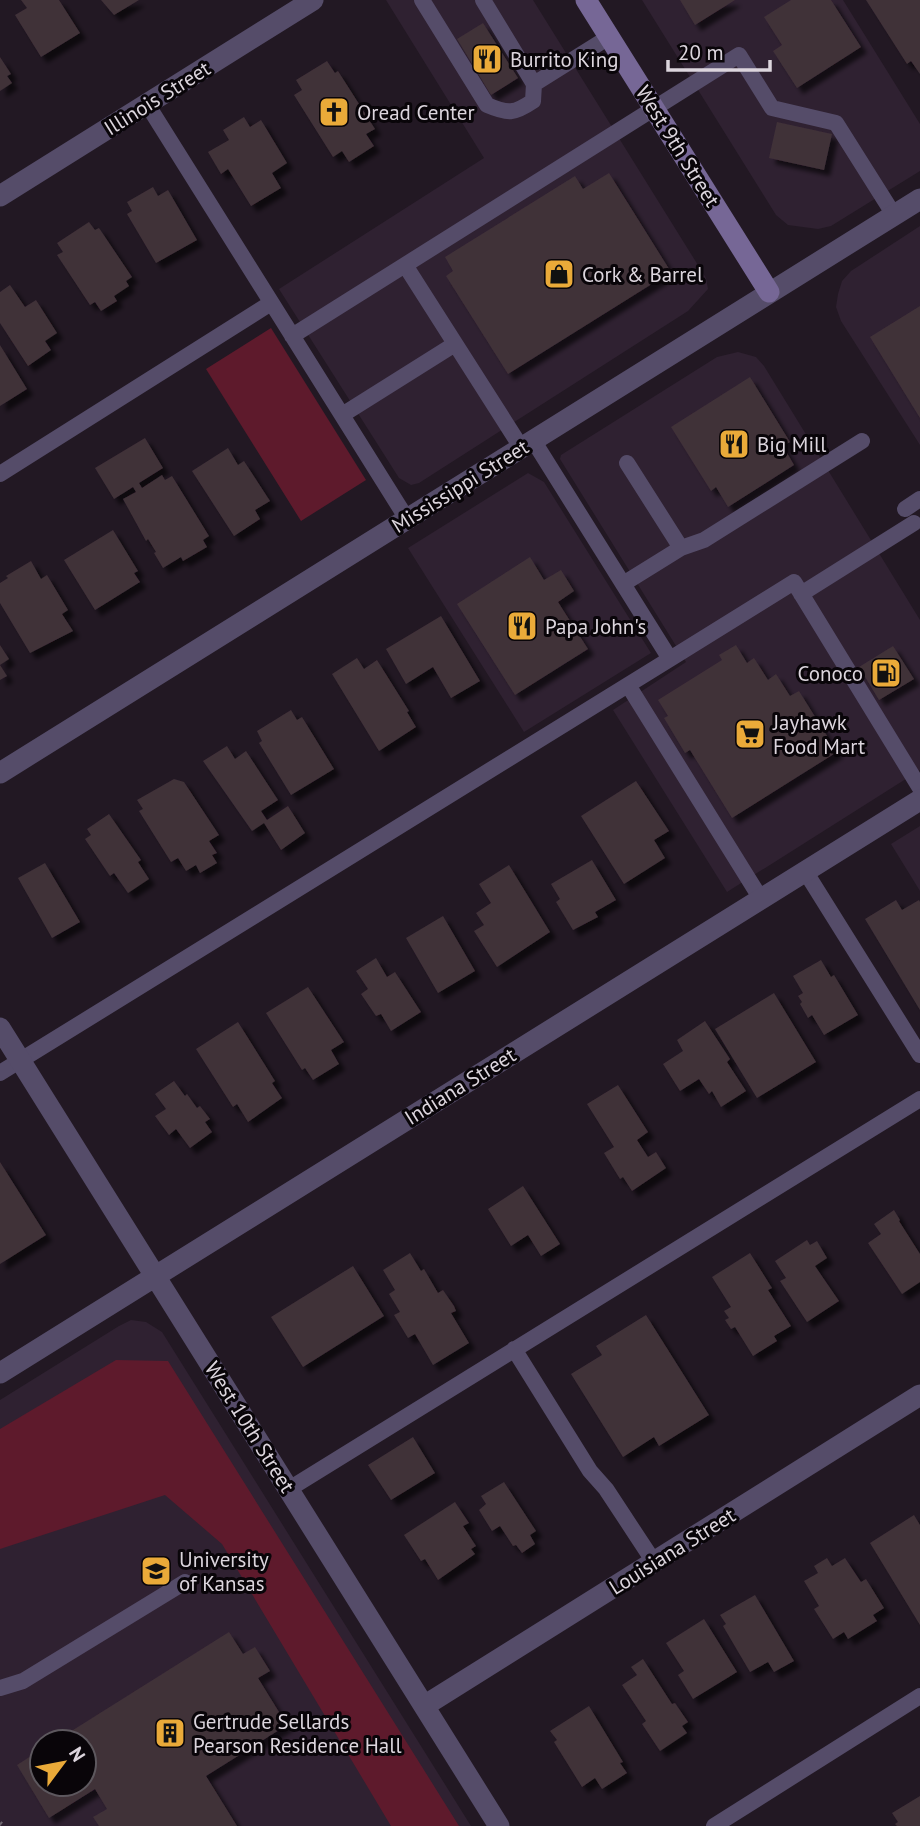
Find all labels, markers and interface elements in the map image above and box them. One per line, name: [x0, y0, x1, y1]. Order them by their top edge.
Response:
scale bar: [668, 28, 769, 72]
text: 20 m: [678, 39, 724, 66]
restaurant icon: Burrito King: [470, 42, 504, 76]
place label: Burrito King: [510, 46, 618, 73]
street label: Illinois Street: [99, 55, 215, 141]
street label: West 9th Street: [630, 80, 726, 212]
church icon: Oread Center: [317, 95, 351, 129]
place label: Oread Center: [357, 99, 475, 126]
shop icon: Cork & Barrel: [542, 257, 576, 291]
place label: Cork & Barrel: [582, 261, 703, 288]
restaurant icon: Big Mill: [717, 427, 751, 461]
place label: Big Mill: [757, 431, 826, 458]
street label: Mississippi Street: [387, 433, 533, 539]
restaurant icon: Papa John's: [505, 609, 539, 643]
place label: Papa John's: [545, 613, 646, 640]
fuel station icon: Conoco: [869, 656, 903, 690]
place label: Conoco: [798, 660, 863, 687]
place label: Jayhawk Food Mart: [772, 709, 865, 760]
supermarket icon: Jayhawk Food Mart: [733, 717, 767, 751]
street label: Indiana Street: [399, 1041, 521, 1131]
street label: West 10th Street: [199, 1356, 301, 1498]
street label: Louisiana Street: [604, 1501, 740, 1601]
place label: University of Kansas: [179, 1546, 269, 1597]
school or university icon: University of Kansas: [139, 1554, 173, 1588]
place label: Gertrude Sellards Pearson Residence Hall: [193, 1708, 402, 1759]
building icon: Gertrude Sellards Pearson Residence Hall: [153, 1716, 187, 1750]
north arrow: [28, 1728, 98, 1798]
text: N: [64, 1742, 91, 1766]

